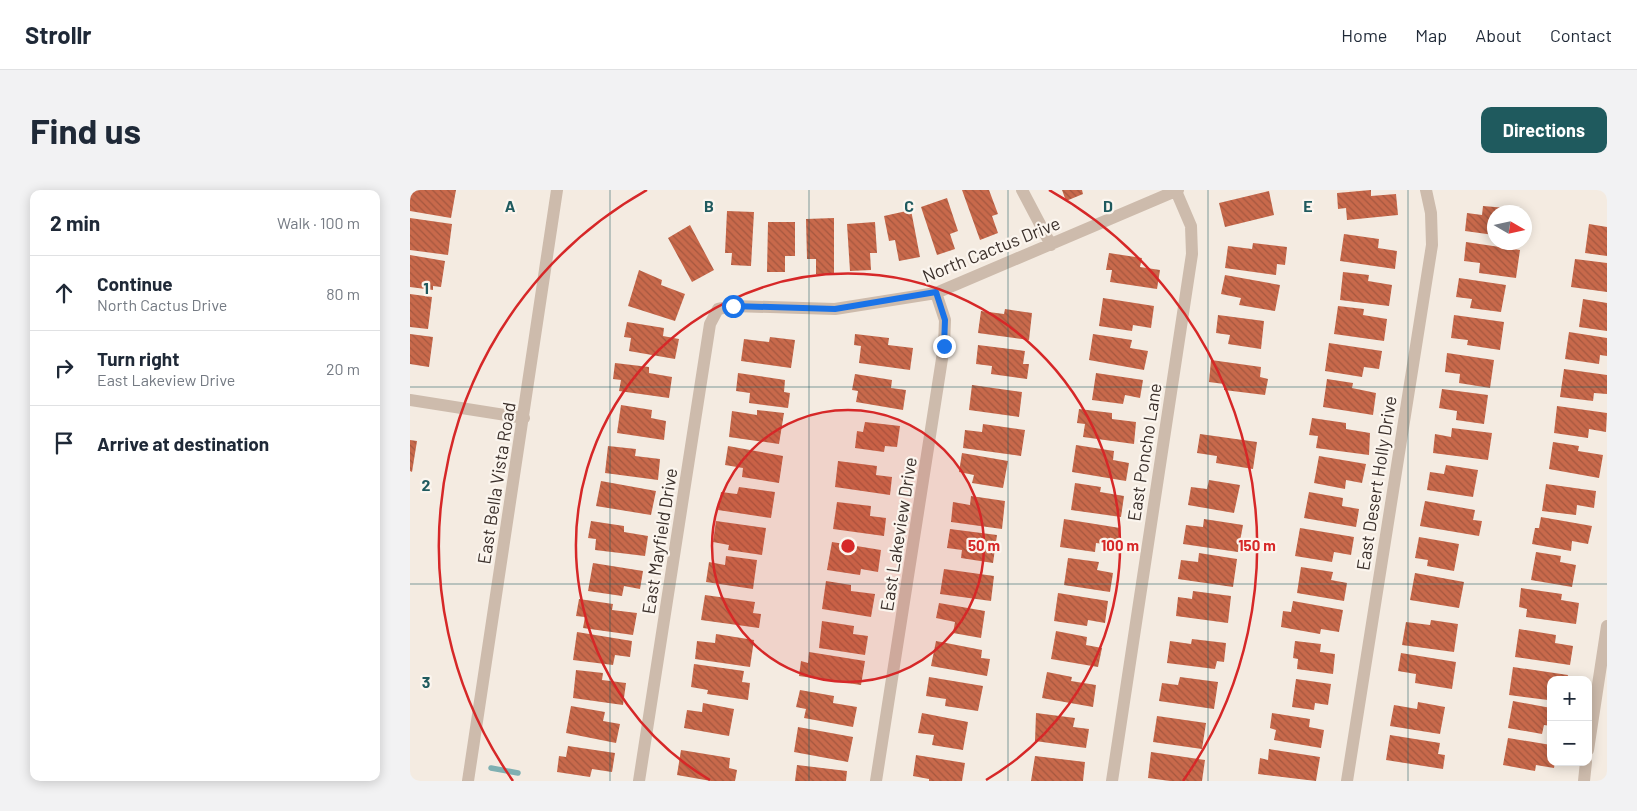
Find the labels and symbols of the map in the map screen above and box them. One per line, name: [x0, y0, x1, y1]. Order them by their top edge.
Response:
text: A: [505, 196, 516, 215]
text: B: [704, 196, 714, 215]
text: C: [904, 196, 914, 215]
text: D: [1103, 196, 1113, 215]
text: E: [1303, 196, 1313, 215]
north arrow: [1487, 205, 1532, 250]
street label: North Cactus Drive: [919, 211, 1063, 287]
text: 1: [423, 278, 429, 297]
route start: [722, 295, 745, 318]
route end: [933, 335, 956, 358]
street label: East Poncho Lane: [1122, 381, 1166, 523]
street label: East Desert Holly Drive: [1351, 394, 1401, 572]
street label: East Bella Vista Road: [472, 400, 520, 566]
street label: East Lakeview Drive: [875, 455, 921, 613]
street label: East Mayfield Drive: [637, 466, 681, 616]
text: 2: [422, 475, 431, 494]
text: 50 m: [968, 536, 1000, 554]
text: 100 m: [1101, 536, 1139, 554]
text: 150 m: [1238, 536, 1276, 554]
centre of rings: [839, 537, 857, 555]
text: 3: [422, 672, 430, 691]

